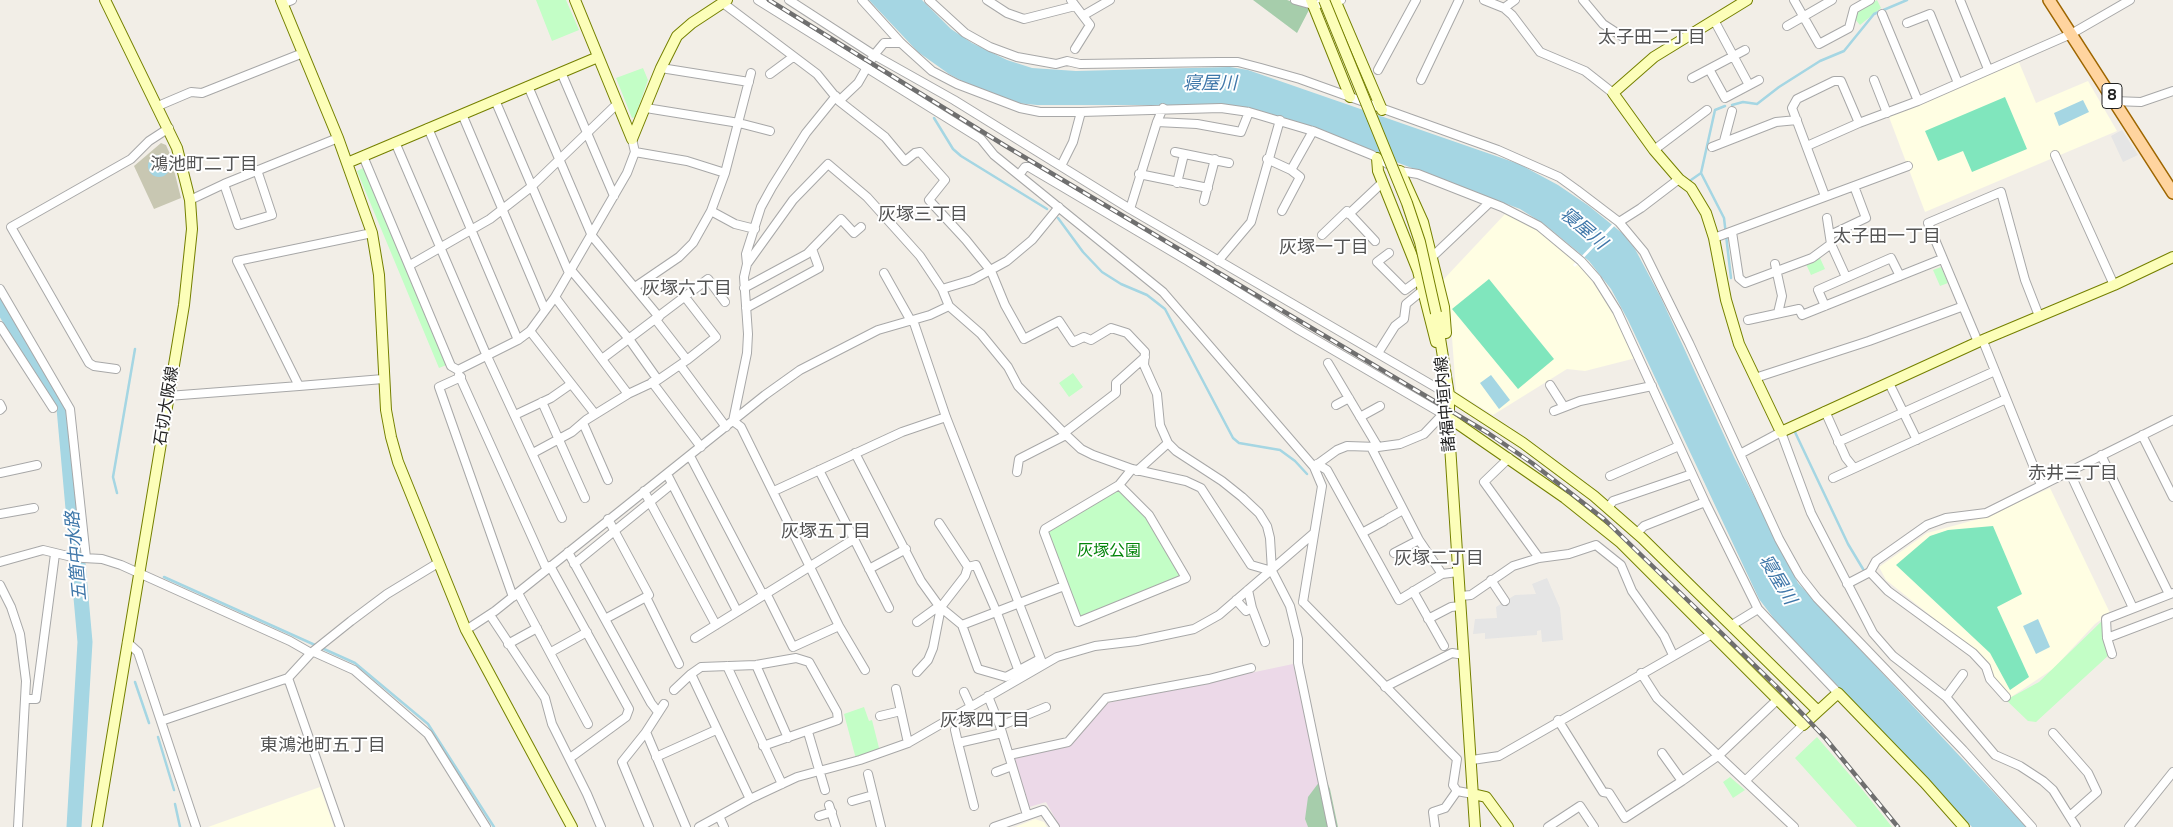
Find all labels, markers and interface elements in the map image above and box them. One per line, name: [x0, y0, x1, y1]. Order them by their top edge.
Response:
district label: 太子田二丁目: [1598, 27, 1706, 49]
water label: 寝屋川: [1183, 73, 1237, 95]
road number: 8: [2102, 84, 2122, 108]
district label: 鴻池町二丁目: [150, 154, 258, 176]
water label: 寝屋川: [1555, 203, 1611, 255]
district label: 灰塚三丁目: [878, 204, 968, 226]
district label: 太子田一丁目: [1833, 226, 1941, 248]
district label: 灰塚一丁目: [1279, 237, 1369, 259]
district label: 灰塚六丁目: [642, 278, 732, 300]
street label: 諸福中垣内線: [1432, 355, 1460, 453]
street label: 石切大阪線: [151, 365, 183, 447]
district label: 赤井三丁目: [2028, 463, 2118, 485]
water label: 五箇中水路: [62, 510, 92, 602]
district label: 灰塚五丁目: [781, 521, 871, 543]
park label: 灰塚公園: [1077, 542, 1141, 562]
district label: 灰塚二丁目: [1394, 548, 1484, 570]
water label: 寝屋川: [1754, 551, 1800, 609]
district label: 灰塚四丁目: [940, 710, 1030, 732]
district label: 東鴻池町五丁目: [260, 735, 386, 757]

